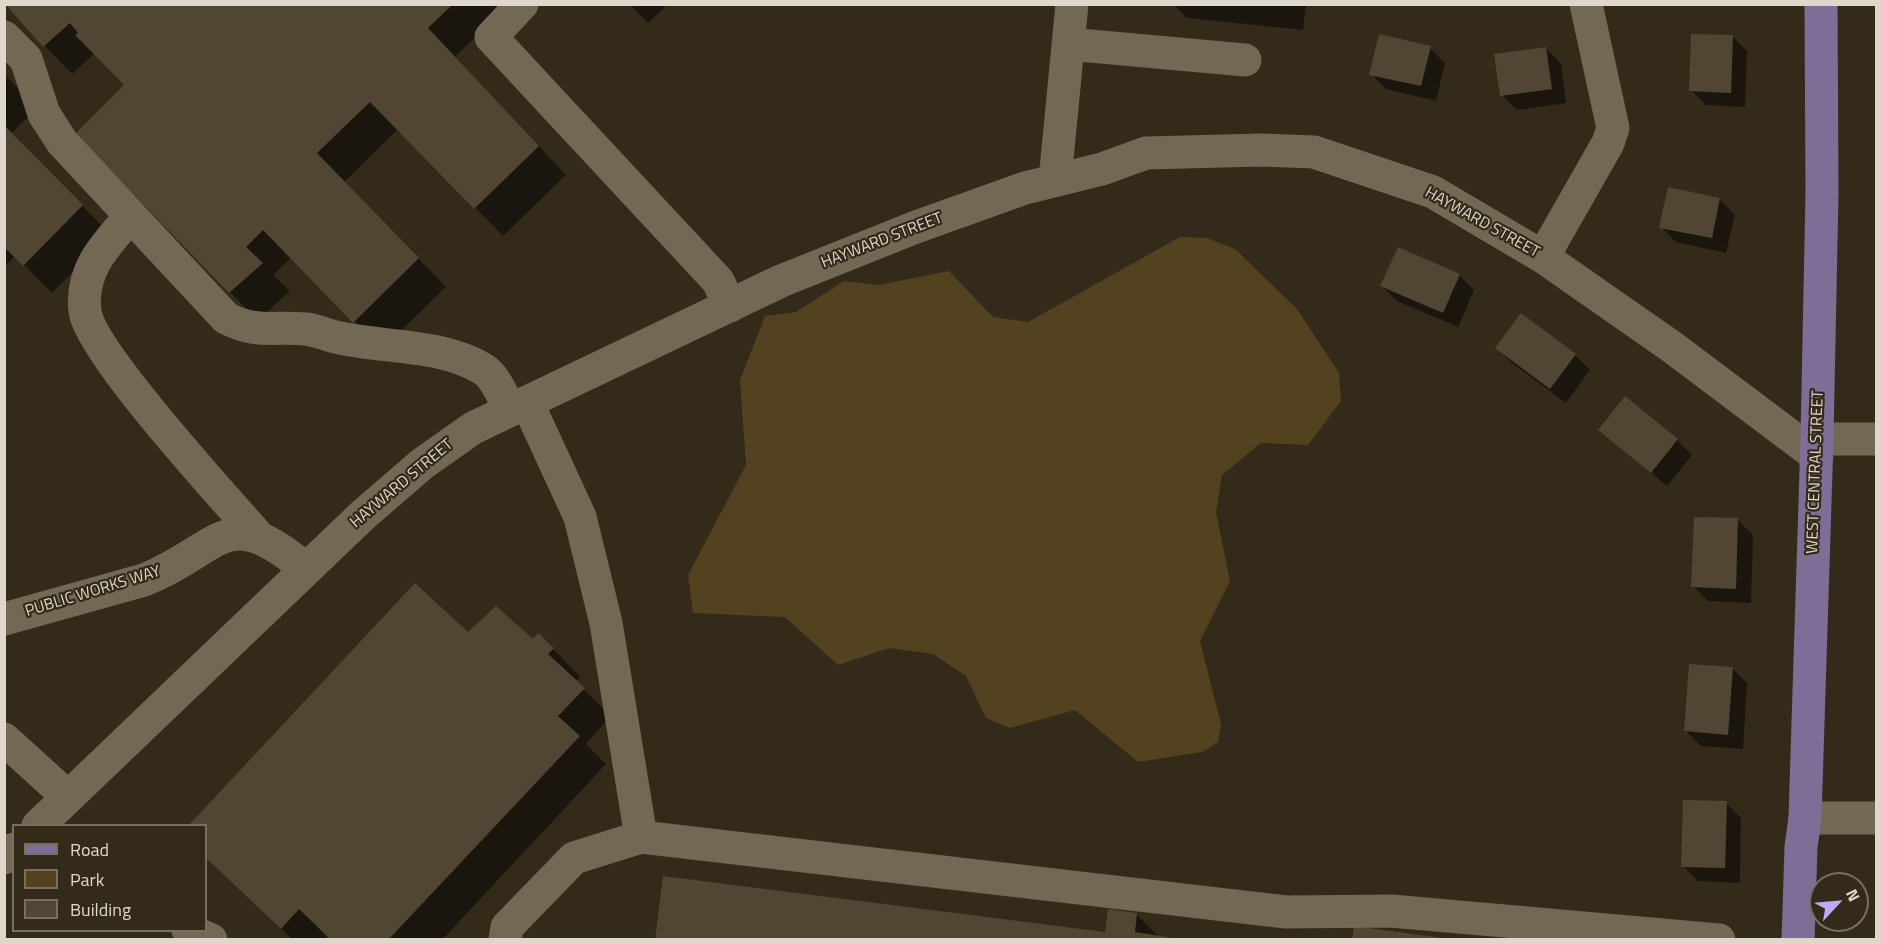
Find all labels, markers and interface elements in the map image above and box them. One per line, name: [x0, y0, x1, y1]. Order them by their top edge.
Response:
street label: HAYWARD STREET: [1421, 184, 1543, 262]
street label: HAYWARD STREET: [819, 209, 945, 273]
street label: WEST CENTRAL STREET: [1804, 390, 1828, 554]
street label: HAYWARD STREET: [347, 435, 457, 533]
street label: PUBLIC WORKS WAY: [23, 562, 163, 622]
legend: [12, 824, 207, 932]
text: Road: [70, 836, 109, 863]
text: Park: [70, 866, 104, 893]
north arrow: [1809, 872, 1869, 932]
text: N: [1840, 885, 1867, 905]
text: Building: [70, 896, 131, 923]

